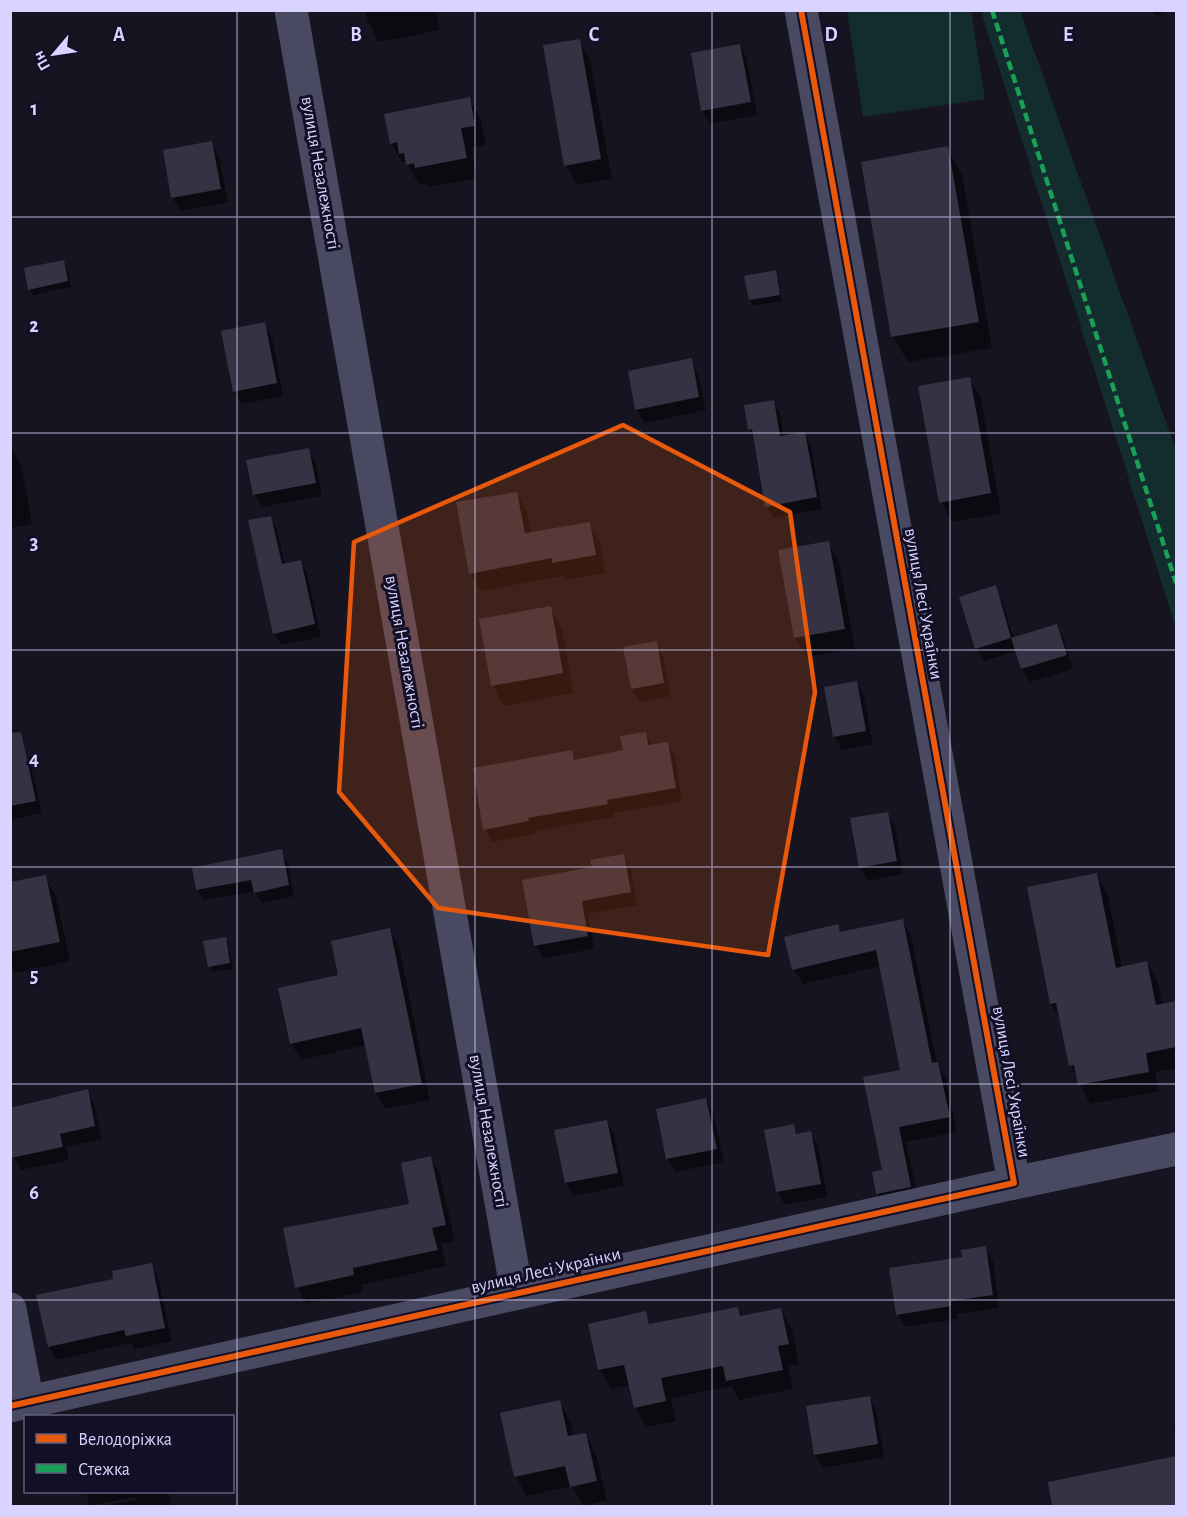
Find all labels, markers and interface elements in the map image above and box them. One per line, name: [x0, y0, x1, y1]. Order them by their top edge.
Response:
north arrow: [24, 24, 84, 84]
text: A: [113, 25, 125, 45]
text: B: [350, 25, 362, 45]
text: C: [589, 25, 600, 45]
text: D: [824, 25, 838, 45]
text: E: [1063, 25, 1073, 45]
text: Пн: [30, 48, 53, 73]
street label: вулиця Незалежності: [298, 95, 342, 251]
text: 1: [30, 99, 38, 119]
text: 2: [29, 316, 39, 336]
street label: вулиця Лесі Українки: [901, 527, 945, 681]
text: 3: [30, 533, 38, 553]
street label: вулиця Незалежності: [382, 574, 426, 730]
text: 4: [29, 749, 39, 769]
text: 5: [30, 966, 38, 986]
street label: вулиця Лесі Українки: [989, 1005, 1033, 1159]
street label: вулиця Незалежності: [466, 1053, 510, 1209]
text: 6: [29, 1183, 39, 1203]
street label: вулиця Лесі Українки: [469, 1245, 623, 1297]
legend: [24, 1415, 234, 1493]
text: Велодоріжка: [78, 1431, 172, 1449]
text: Стежка: [78, 1461, 130, 1479]

